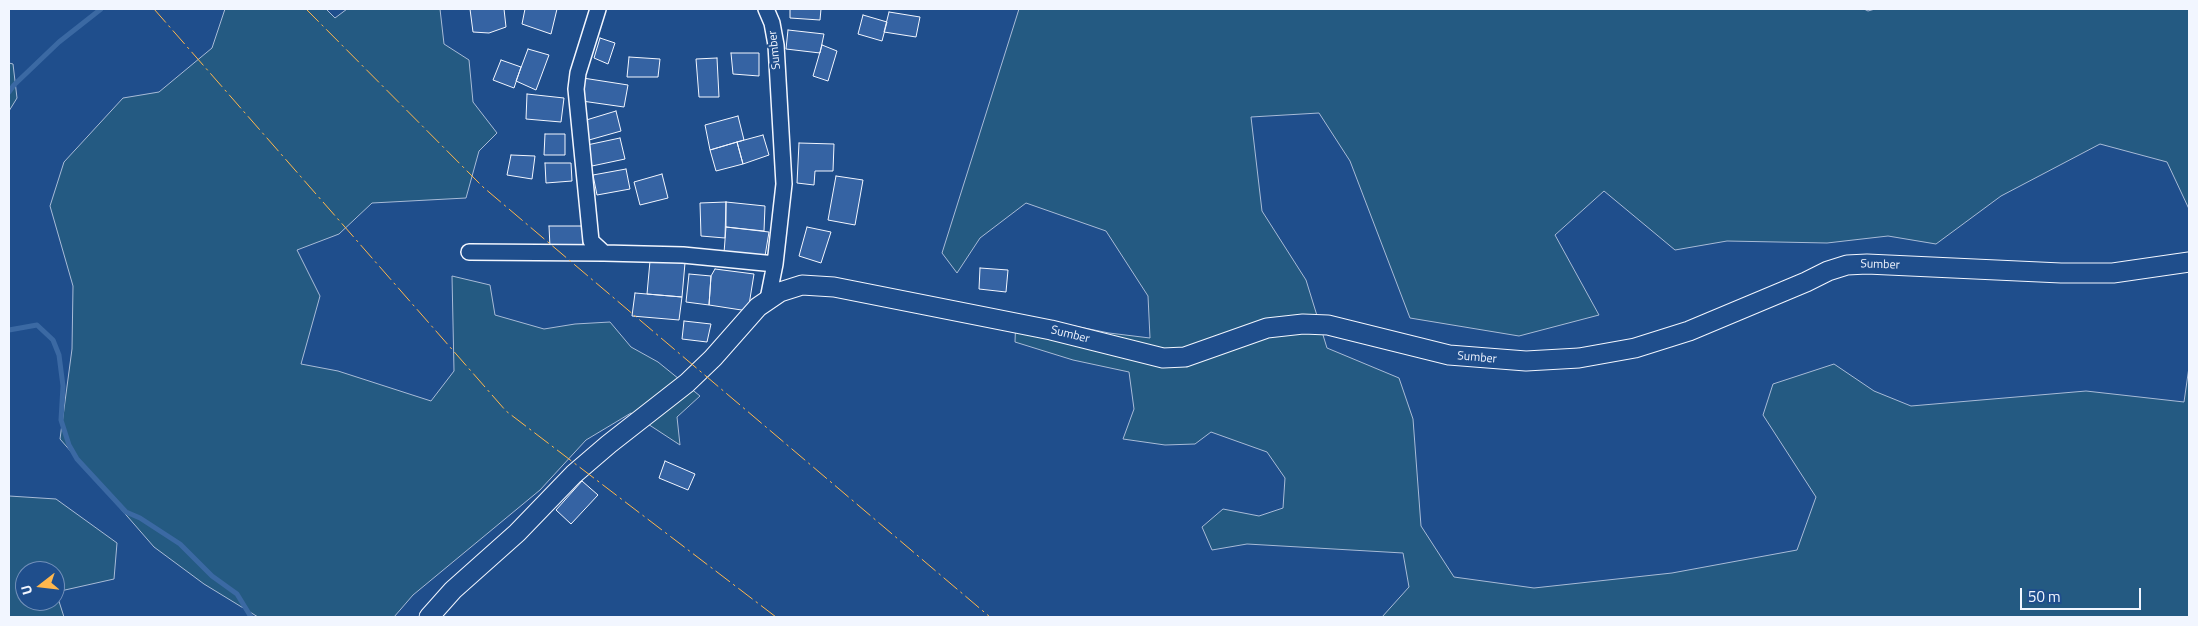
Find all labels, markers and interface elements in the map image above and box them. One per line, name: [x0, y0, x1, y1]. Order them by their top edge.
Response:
street label: Sumber: [766, 30, 784, 70]
street label: Sumber: [1860, 257, 1900, 273]
street label: Sumber: [1049, 323, 1091, 347]
street label: Sumber: [1457, 349, 1497, 367]
north arrow: [15, 561, 65, 611]
scale bar: [2023, 578, 2144, 610]
text: U: [15, 583, 37, 597]
text: 50 m: [2028, 585, 2061, 608]

